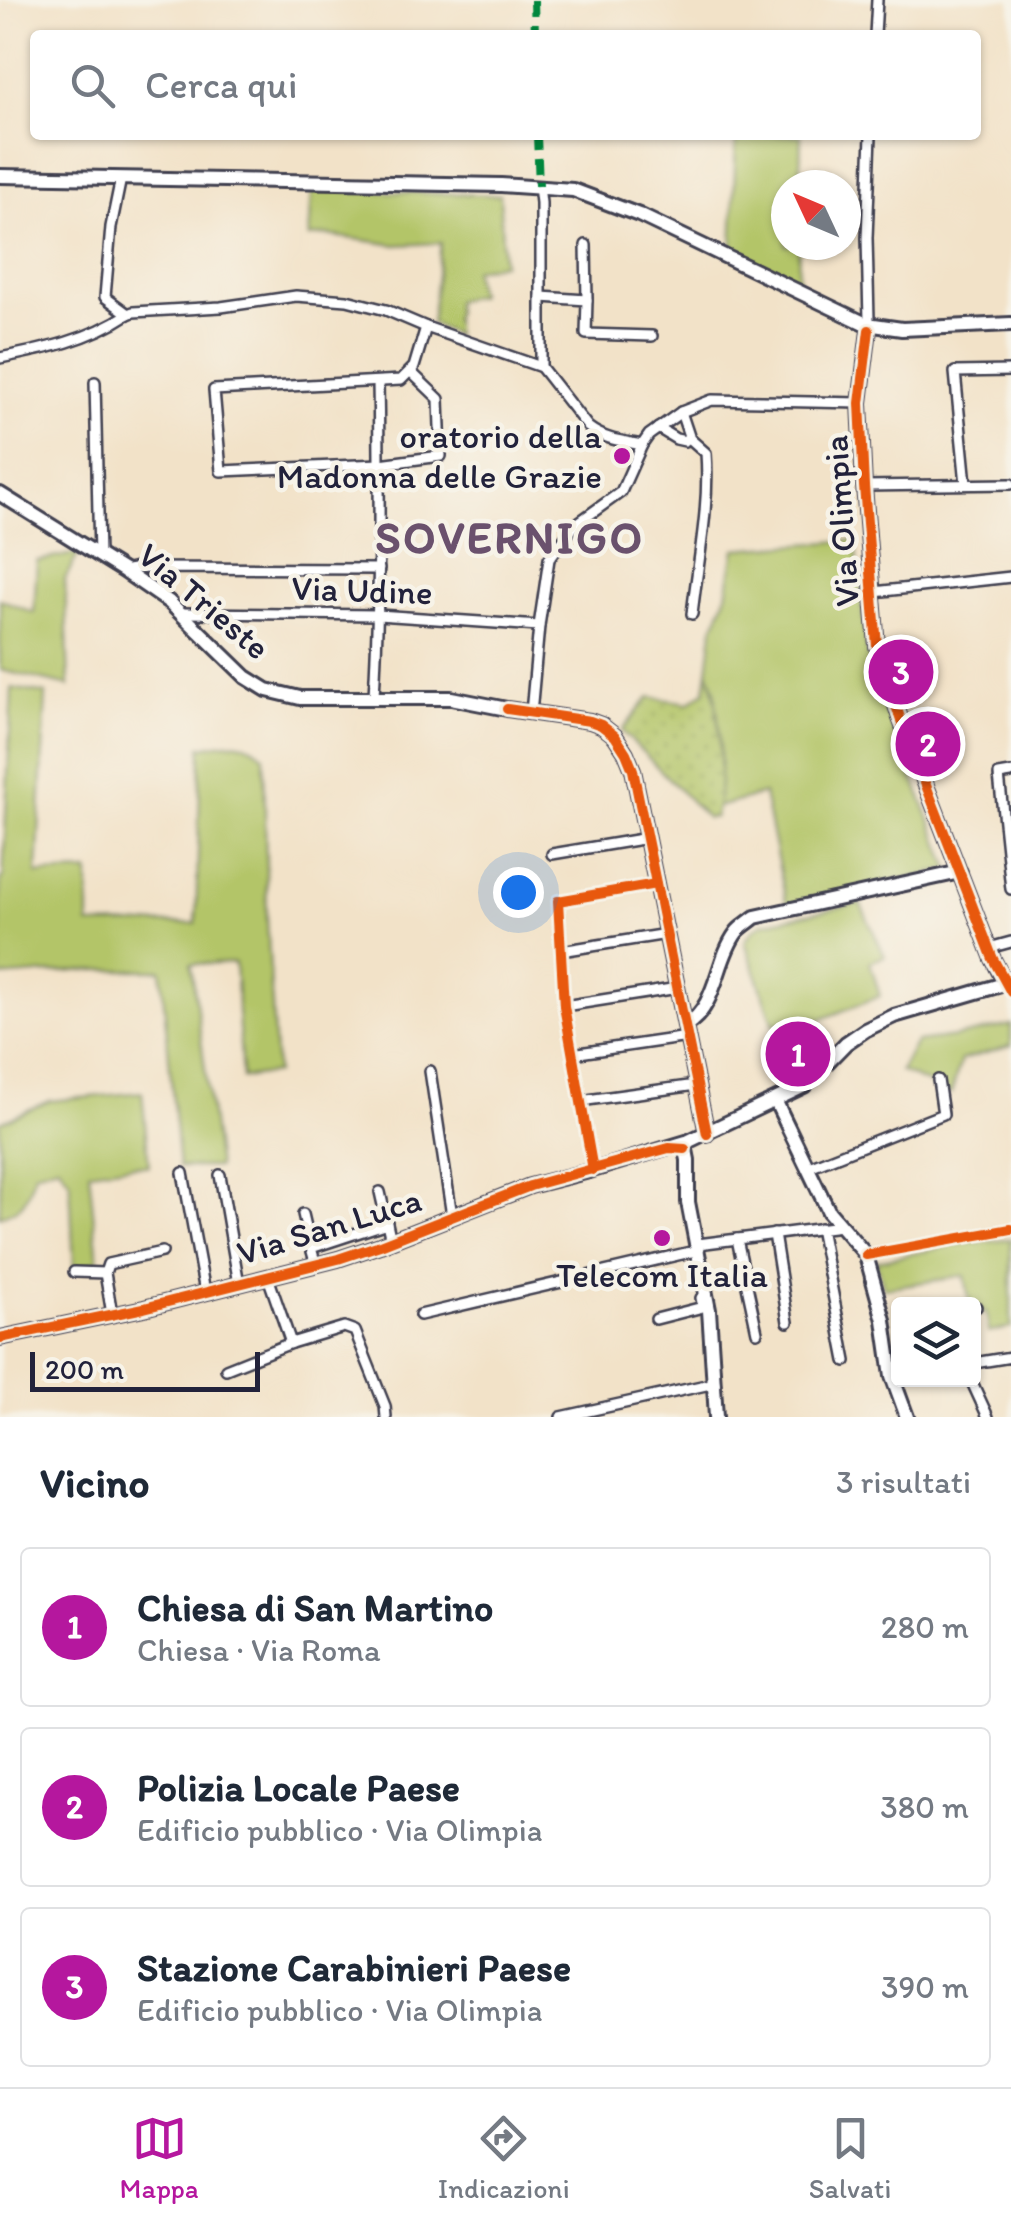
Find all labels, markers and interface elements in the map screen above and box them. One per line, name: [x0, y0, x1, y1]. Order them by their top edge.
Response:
search box: [30, 30, 981, 140]
icon: search: [65, 58, 120, 113]
text: Cerca qui: [145, 62, 297, 108]
north arrow: [771, 170, 861, 260]
place label: oratorio della Madonna delle Grazie: [277, 415, 602, 497]
street label: Via Olimpia: [814, 434, 868, 608]
marker: oratorio della Madonna delle Grazie: [611, 445, 633, 467]
district label: SOVERNIGO: [375, 510, 645, 564]
street label: Via Trieste: [130, 534, 278, 668]
street label: Via Udine: [291, 567, 433, 613]
pin: 3: [868, 634, 934, 710]
pin: 2: [896, 706, 960, 782]
your location: [493, 867, 544, 918]
pin: 1: [766, 1016, 830, 1092]
street label: Via San Luca: [232, 1178, 426, 1274]
marker: Telecom Italia: [651, 1227, 673, 1249]
place label: Telecom Italia: [556, 1254, 768, 1296]
map controls: [891, 1297, 981, 1387]
button: layers: [891, 1297, 981, 1387]
scale bar: [30, 1347, 260, 1392]
text: 200 m: [45, 1352, 124, 1386]
text: Vicino: [40, 1457, 150, 1508]
text: 3 risultati: [836, 1463, 971, 1501]
text: Chiesa di San Martino: [137, 1585, 493, 1631]
text: 1: [67, 1608, 82, 1646]
text: 280 m: [881, 1608, 969, 1646]
text: Chiesa · Via Roma: [137, 1631, 381, 1669]
text: Polizia Locale Paese: [137, 1765, 460, 1811]
text: 2: [66, 1788, 83, 1826]
text: 380 m: [880, 1788, 969, 1826]
text: Edificio pubblico · Via Olimpia: [137, 1811, 543, 1849]
text: Stazione Carabinieri Paese: [137, 1945, 571, 1991]
text: 3: [66, 1968, 83, 2006]
text: 390 m: [881, 1968, 969, 2006]
text: Edificio pubblico · Via Olimpia: [137, 1991, 543, 2029]
tab: Mappa: [120, 2111, 199, 2205]
tab: Indicazioni: [438, 2111, 570, 2205]
tab: Salvati: [809, 2111, 891, 2205]

